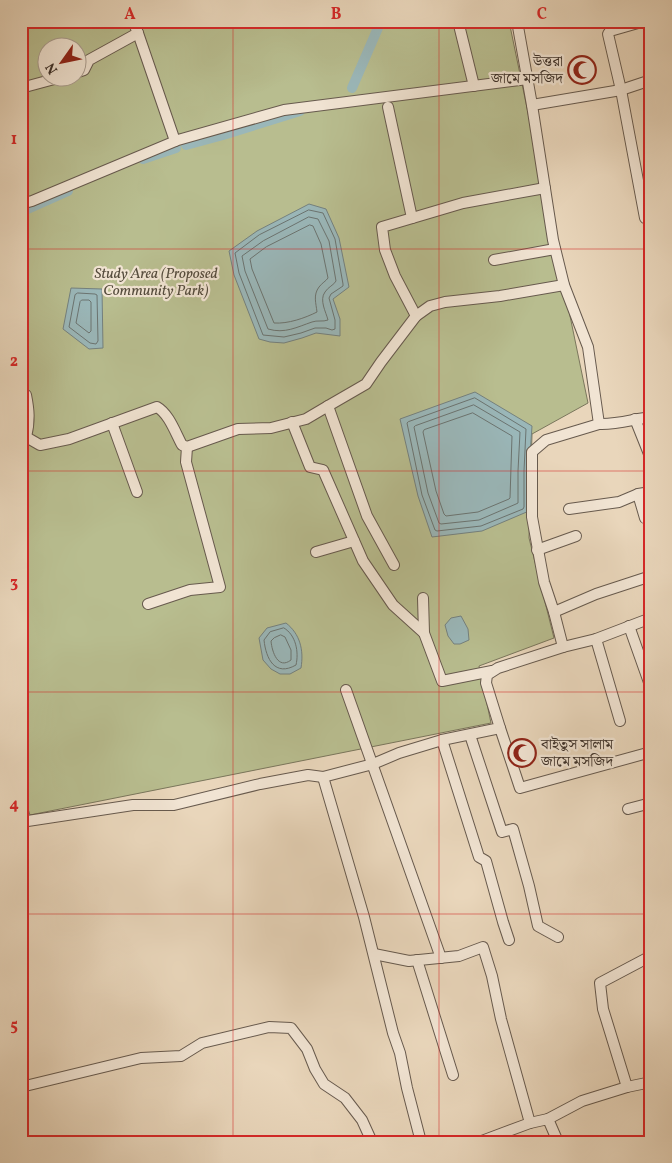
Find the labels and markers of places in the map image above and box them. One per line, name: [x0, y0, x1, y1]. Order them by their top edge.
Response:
place label: উত্তরা জামে মসজিদ: [490, 52, 564, 90]
mosque icon: উত্তরা জামে মসজিদ: [567, 55, 597, 85]
place label: বাইতুস সালাম জামে মসজিদ: [540, 735, 614, 773]
mosque icon: বাইতুস সালাম জামে মসজিদ: [507, 738, 537, 768]

